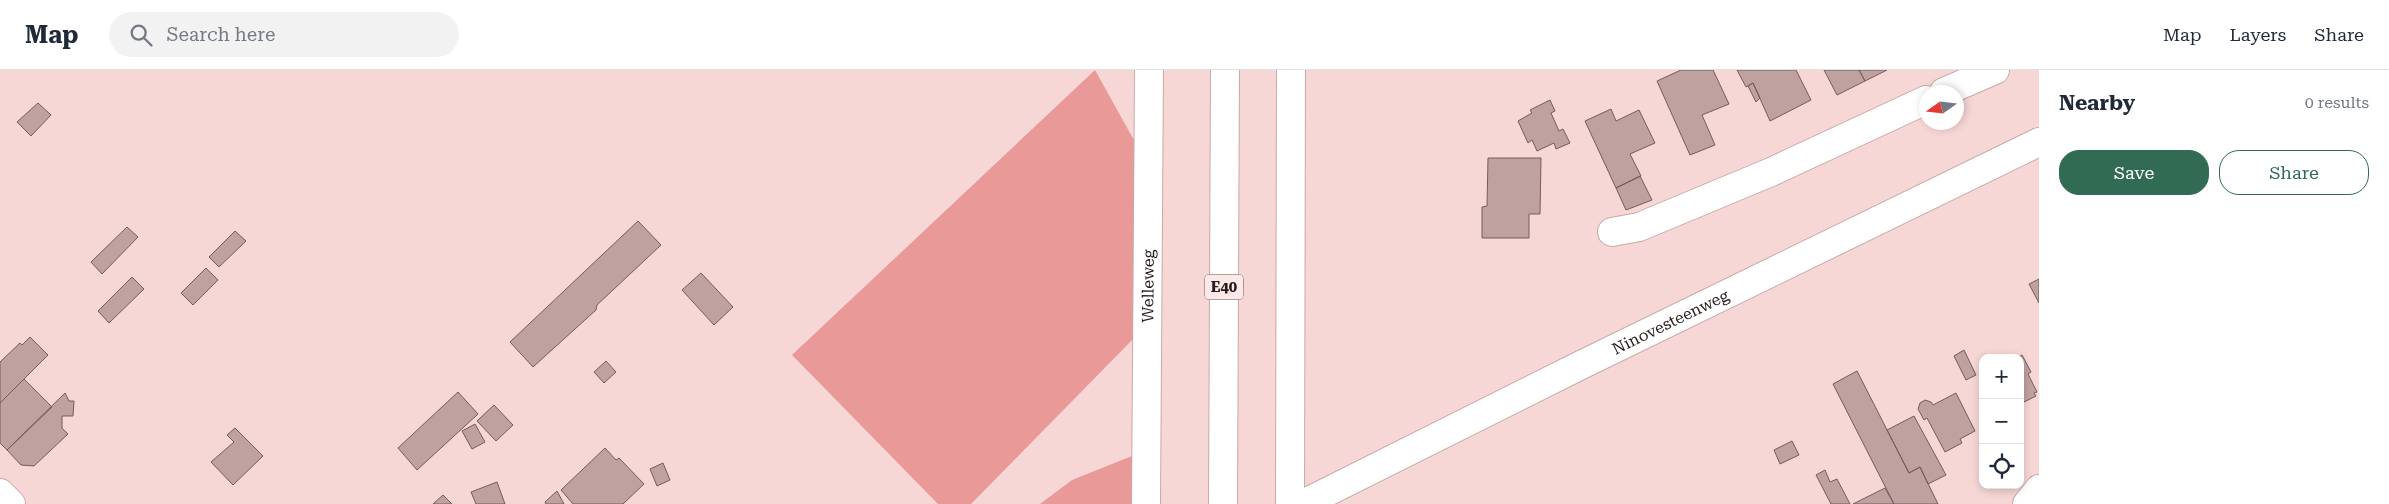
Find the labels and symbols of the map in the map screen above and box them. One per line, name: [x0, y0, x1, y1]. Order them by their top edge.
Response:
north arrow: [1919, 85, 1964, 130]
street label: Welleweg: [1138, 248, 1157, 323]
road number: E40: [1205, 274, 1243, 300]
street label: Ninovesteenweg: [1609, 285, 1732, 358]

